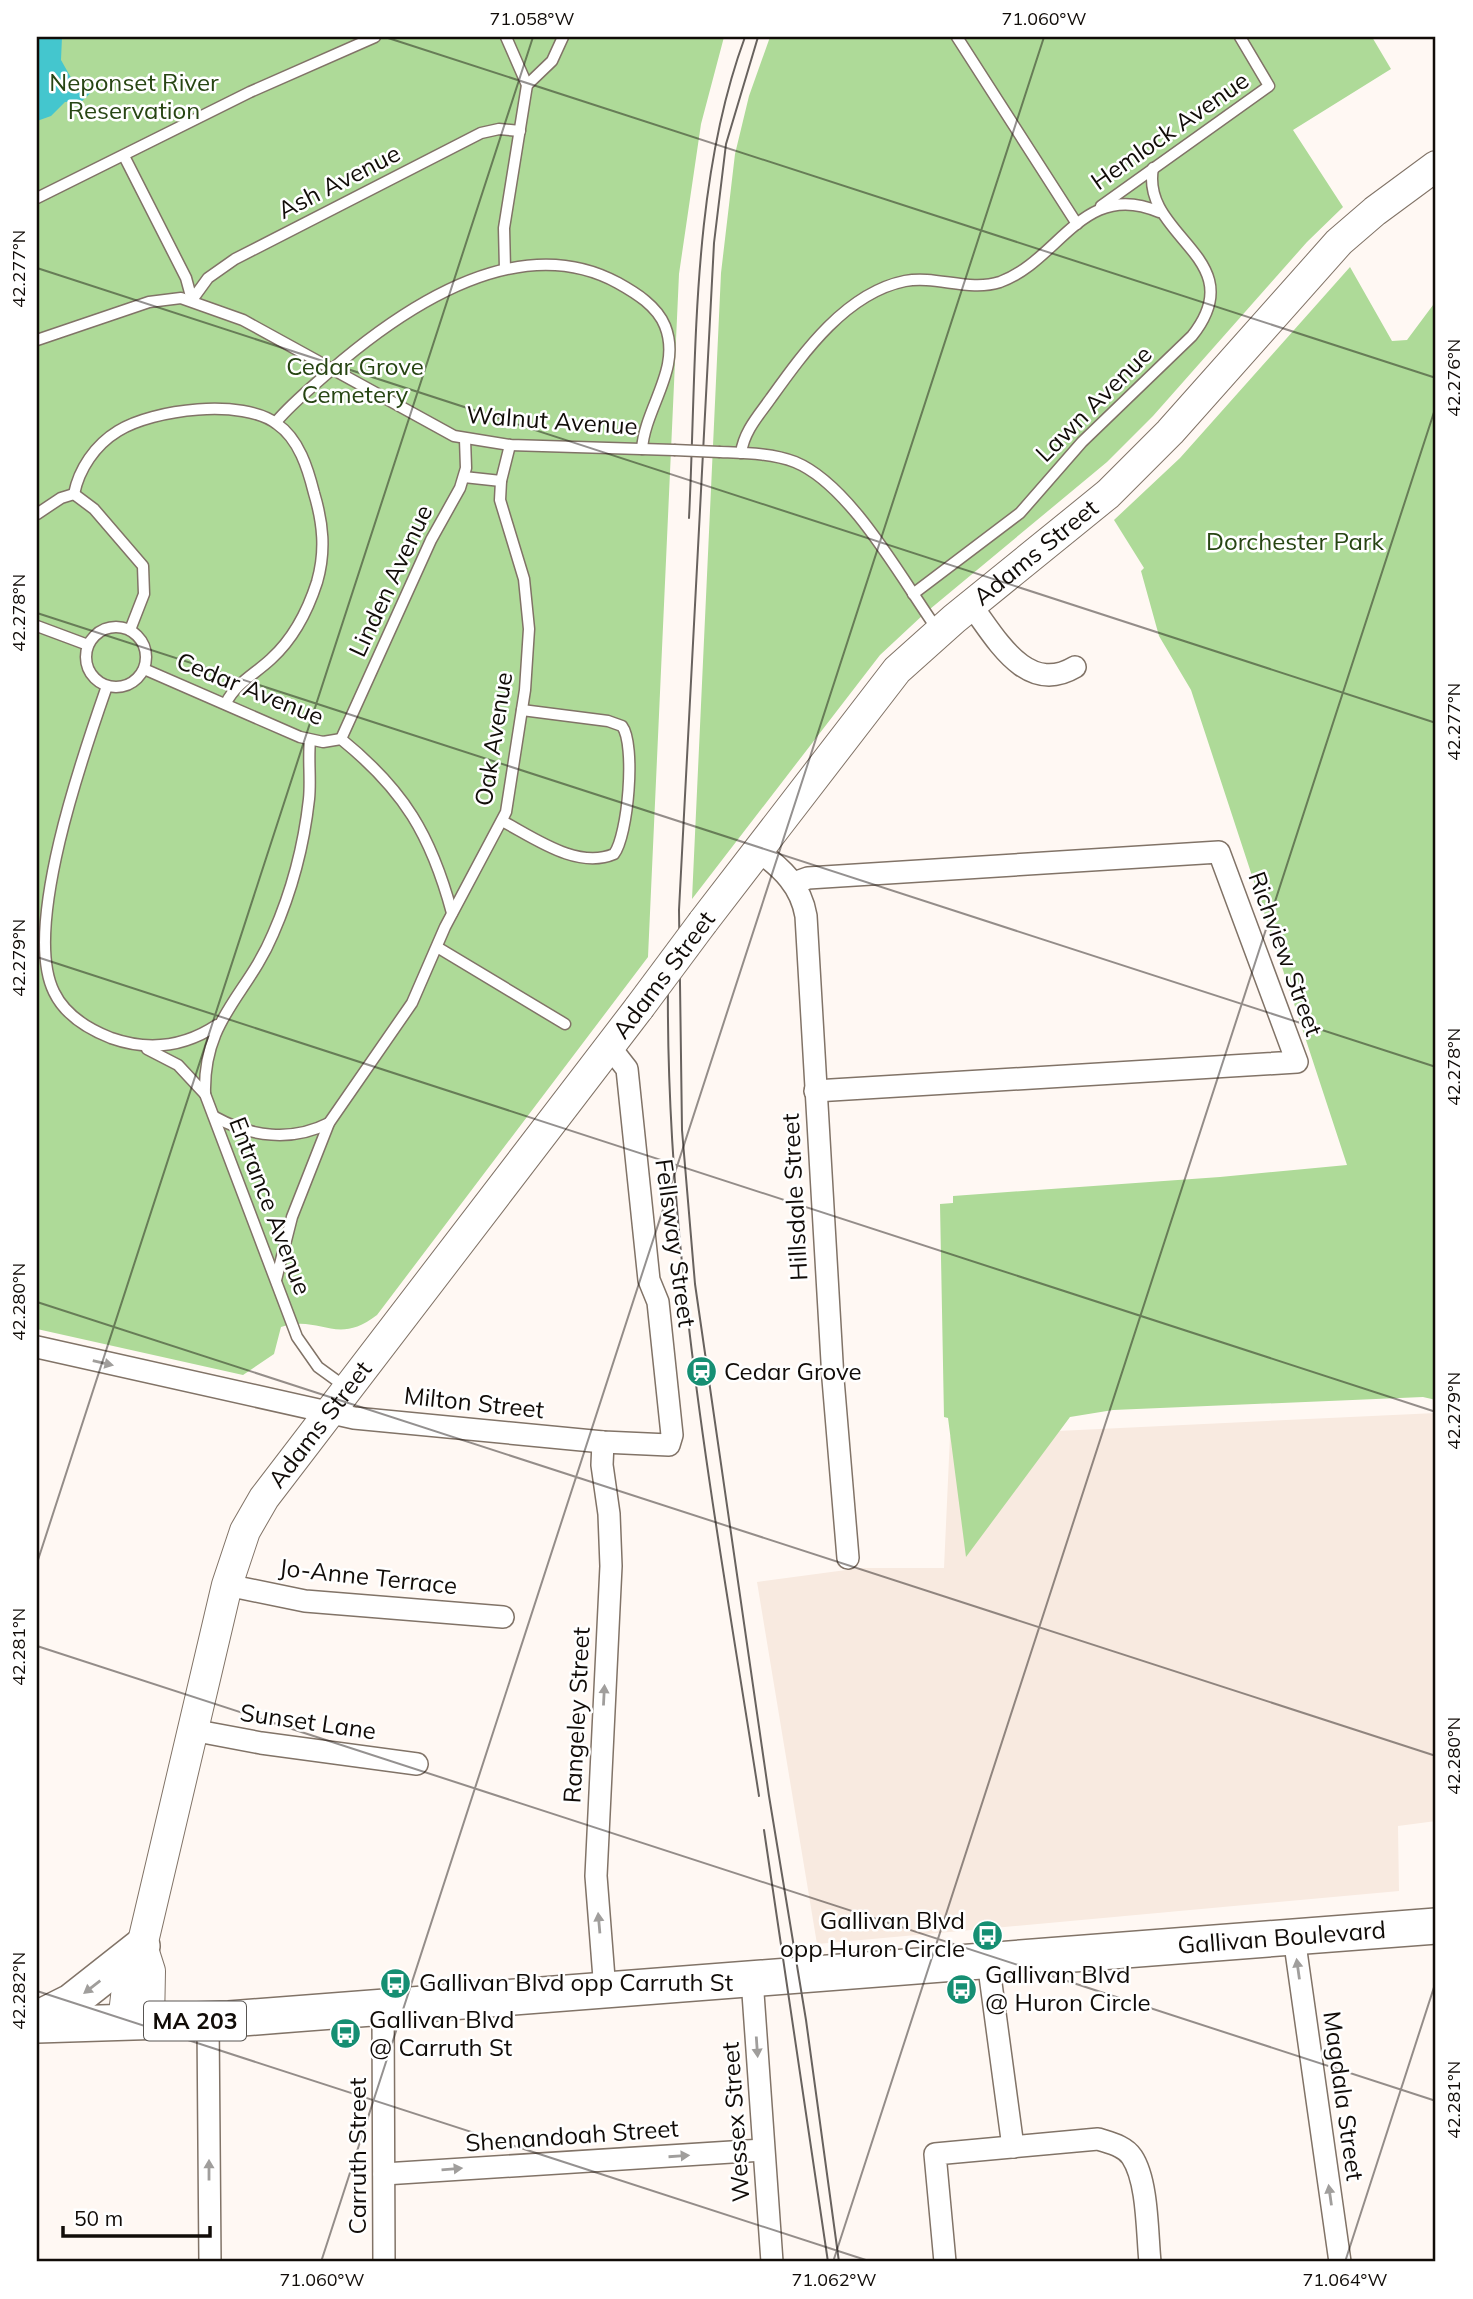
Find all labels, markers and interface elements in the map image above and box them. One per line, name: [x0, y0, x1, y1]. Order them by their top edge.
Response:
text: 71.058°W: [489, 7, 575, 30]
text: 71.060°W: [1001, 7, 1087, 30]
street label: Hemlock Avenue: [1085, 65, 1254, 196]
park label: Neponset River Reservation: [49, 67, 219, 125]
street label: Ash Avenue: [272, 137, 405, 225]
text: 42.277°N: [7, 230, 30, 308]
street label: Lawn Avenue: [1029, 339, 1158, 468]
text: 42.276°N: [1442, 339, 1465, 417]
park label: Cedar Grove Cemetery: [286, 351, 424, 409]
street label: Walnut Avenue: [465, 399, 639, 441]
street label: Adams Street: [967, 492, 1104, 611]
street label: Linden Avenue: [342, 500, 438, 661]
park label: Dorchester Park: [1206, 526, 1385, 556]
text: 42.278°N: [7, 574, 30, 652]
street label: Cedar Avenue: [172, 645, 328, 731]
street label: Oak Avenue: [468, 670, 518, 808]
text: 42.277°N: [1442, 683, 1465, 761]
street label: Richview Street: [1242, 867, 1330, 1040]
street label: Adams Street: [606, 905, 721, 1044]
text: 42.279°N: [7, 919, 30, 997]
text: 42.278°N: [1442, 1028, 1465, 1106]
street label: Entrance Avenue: [223, 1112, 319, 1299]
street label: Hillsdale Street: [775, 1113, 813, 1282]
street label: Fellsway Street: [649, 1157, 703, 1329]
text: 42.280°N: [7, 1263, 30, 1341]
street label: Adams Street: [261, 1354, 378, 1493]
station icon: Cedar Grove: [684, 1355, 718, 1389]
place label: Cedar Grove: [724, 1356, 862, 1386]
one-way arrow: [92, 1357, 114, 1368]
text: 42.279°N: [1442, 1372, 1465, 1450]
street label: Milton Street: [403, 1380, 546, 1424]
street label: Jo-Anne Terrace: [278, 1552, 459, 1600]
text: 42.281°N: [7, 1608, 30, 1686]
street label: Rangeley Street: [556, 1626, 596, 1804]
one-way arrow: [599, 1684, 610, 1706]
street label: Sunset Lane: [238, 1697, 378, 1745]
text: 42.280°N: [1442, 1717, 1465, 1795]
place label: Gallivan Blvd opp Huron Circle: [780, 1905, 965, 1963]
one-way arrow: [593, 1911, 604, 1933]
street label: Gallivan Boulevard: [1176, 1914, 1387, 1960]
bus stop icon: Gallivan Blvd opp Huron Circle: [971, 1918, 1005, 1952]
text: 42.282°N: [7, 1952, 30, 2030]
one-way arrow: [1293, 1958, 1304, 1980]
place label: Gallivan Blvd @ Huron Circle: [985, 1959, 1151, 2017]
bus stop icon: Gallivan Blvd opp Carruth St: [379, 1966, 413, 2000]
place label: Gallivan Blvd opp Carruth St: [419, 1967, 733, 1997]
bus stop icon: Gallivan Blvd @ Huron Circle: [945, 1972, 979, 2006]
one-way arrow: [84, 1979, 102, 1994]
road number: MA 203: [144, 2002, 246, 2040]
place label: Gallivan Blvd @ Carruth St: [369, 2004, 514, 2062]
street label: Magdala Street: [1317, 2009, 1371, 2183]
bus stop icon: Gallivan Blvd @ Carruth St: [329, 2017, 363, 2051]
one-way arrow: [752, 2037, 763, 2059]
street label: Wessex Street: [714, 2041, 756, 2203]
text: 42.281°N: [1442, 2061, 1465, 2139]
street label: Carruth Street: [342, 2078, 372, 2234]
street label: Shenandoah Street: [464, 2113, 680, 2157]
one-way arrow: [668, 2150, 690, 2161]
one-way arrow: [203, 2158, 215, 2180]
one-way arrow: [441, 2164, 463, 2175]
one-way arrow: [1324, 2184, 1335, 2206]
scale bar: [63, 2194, 210, 2238]
text: 50 m: [74, 2205, 123, 2231]
text: 71.060°W: [279, 2268, 365, 2291]
text: 71.062°W: [791, 2268, 877, 2291]
text: 71.064°W: [1302, 2268, 1388, 2291]

